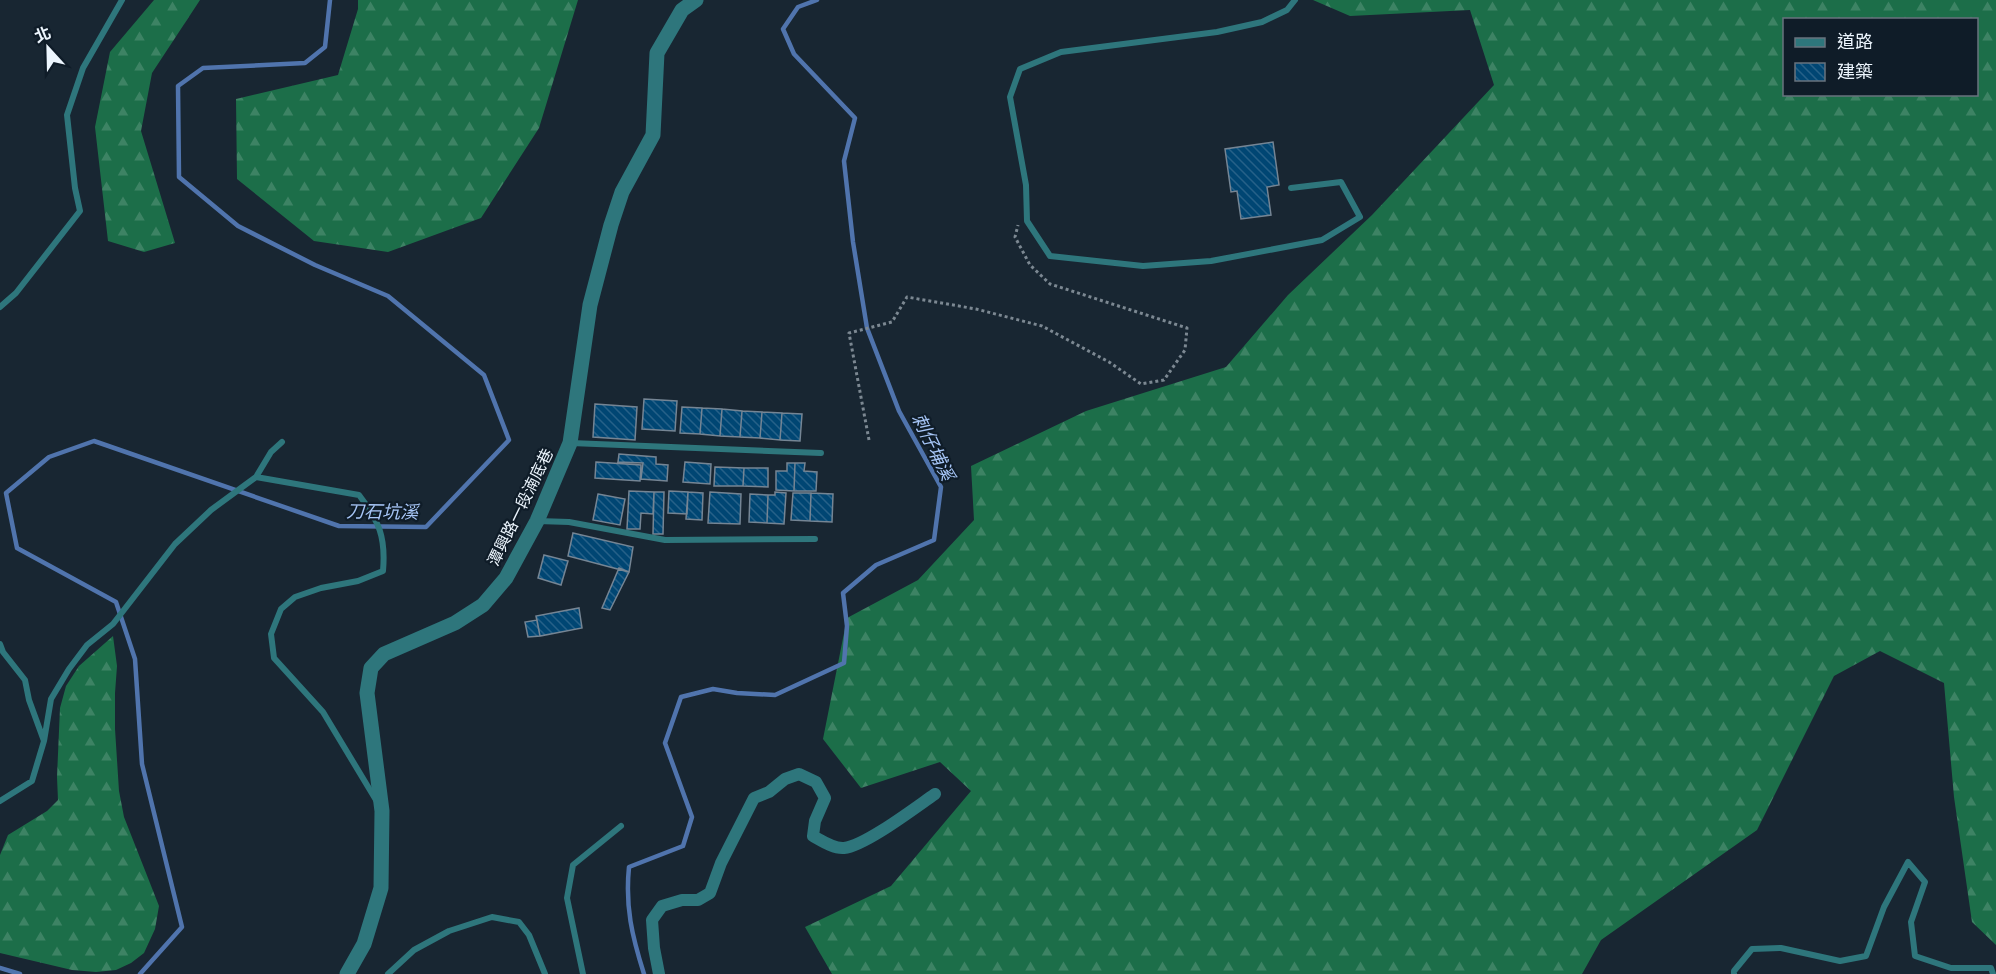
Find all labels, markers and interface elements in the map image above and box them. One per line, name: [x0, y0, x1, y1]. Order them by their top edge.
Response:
north arrow: [18, 18, 78, 78]
legend: [1783, 18, 1978, 96]
text: 北: [31, 21, 54, 47]
text: 道路: [1837, 29, 1873, 53]
text: 建築: [1837, 59, 1873, 83]
water label: 刺仔埔溪: [907, 409, 962, 487]
street label: 潭興路一段湳底巷: [482, 445, 558, 569]
water label: 刀石坑溪: [346, 498, 421, 524]

